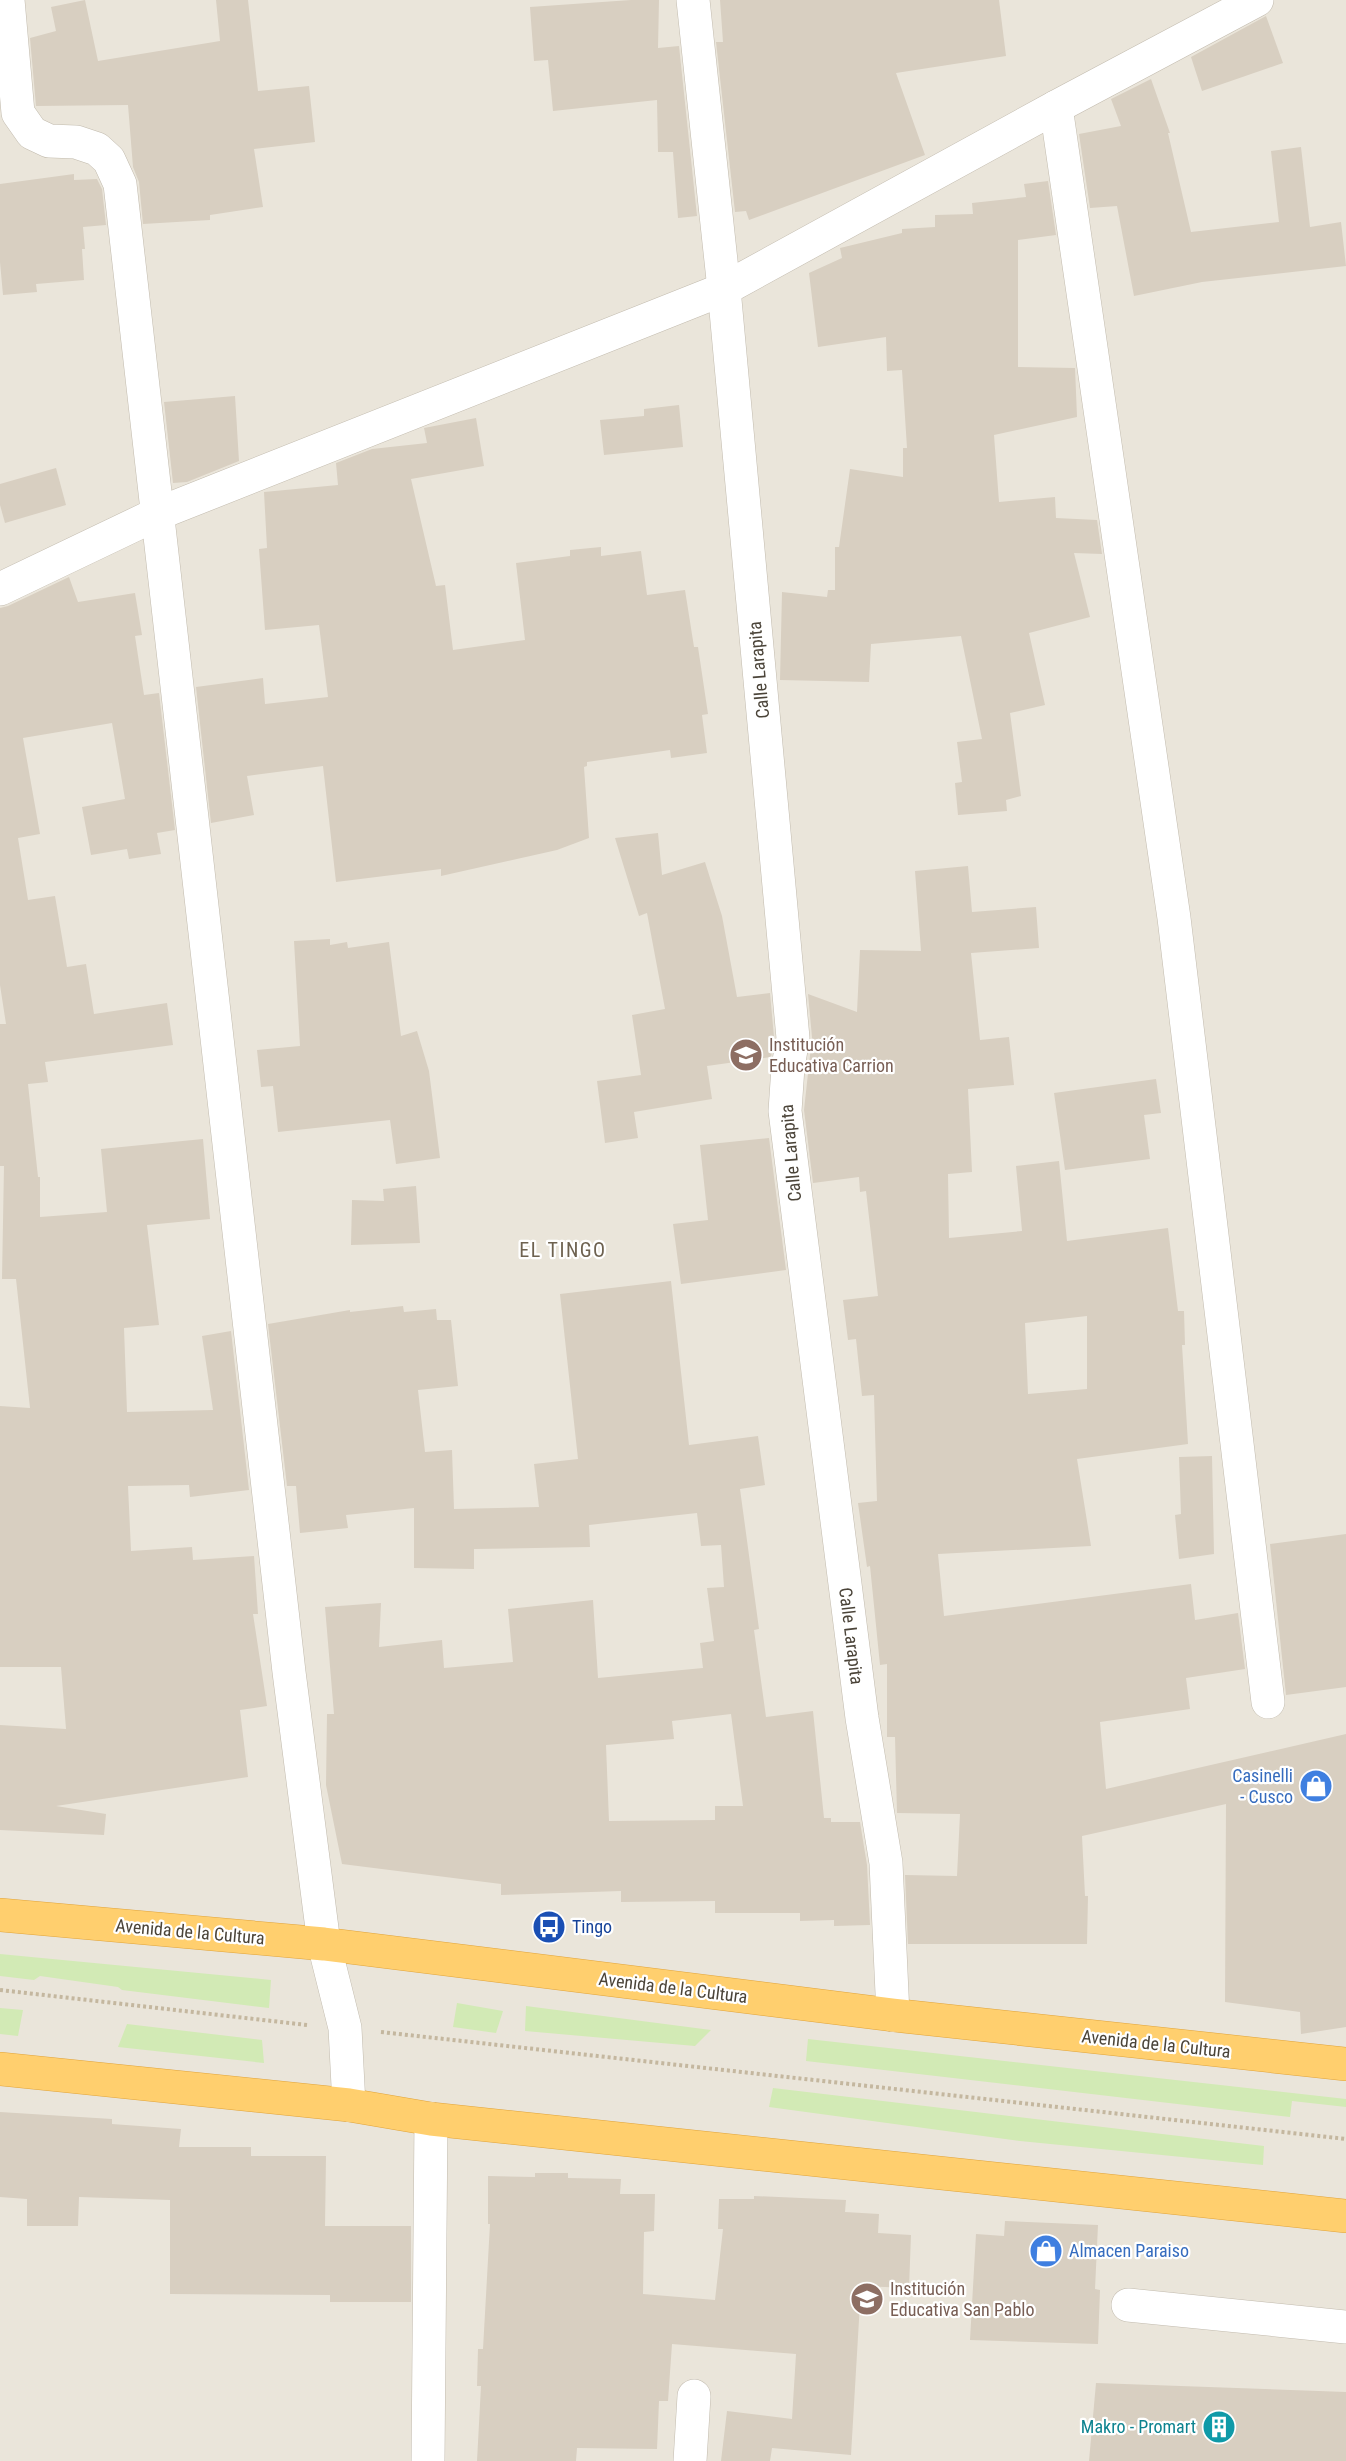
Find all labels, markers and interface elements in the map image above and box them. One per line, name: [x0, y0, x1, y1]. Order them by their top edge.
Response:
street label: Calle Larapita: [744, 621, 773, 720]
place label: Institución Educativa Carrion: [769, 1034, 894, 1076]
school or university icon: Institución Educativa Carrion: [728, 1037, 764, 1073]
street label: Calle Larapita: [776, 1104, 805, 1203]
district label: EL TINGO: [519, 1238, 607, 1262]
street label: Calle Larapita: [835, 1586, 868, 1686]
place label: Casinelli - Cusco: [1232, 1765, 1293, 1807]
shop icon: Casinelli - Cusco: [1298, 1768, 1334, 1804]
bus stop icon: Tingo: [531, 1909, 567, 1945]
street label: Avenida de la Cultura: [115, 1915, 266, 1948]
place label: Tingo: [572, 1916, 612, 1937]
street label: Avenida de la Cultura: [597, 1968, 749, 2007]
street label: Avenida de la Cultura: [1081, 2025, 1232, 2062]
shop icon: Almacen Paraiso: [1028, 2233, 1064, 2269]
place label: Almacen Paraiso: [1069, 2240, 1189, 2261]
place label: Institución Educativa San Pablo: [890, 2278, 1034, 2320]
school or university icon: Institución Educativa San Pablo: [849, 2281, 885, 2317]
building icon: Makro - Promart: [1201, 2409, 1237, 2445]
place label: Makro - Promart: [1081, 2416, 1196, 2437]

